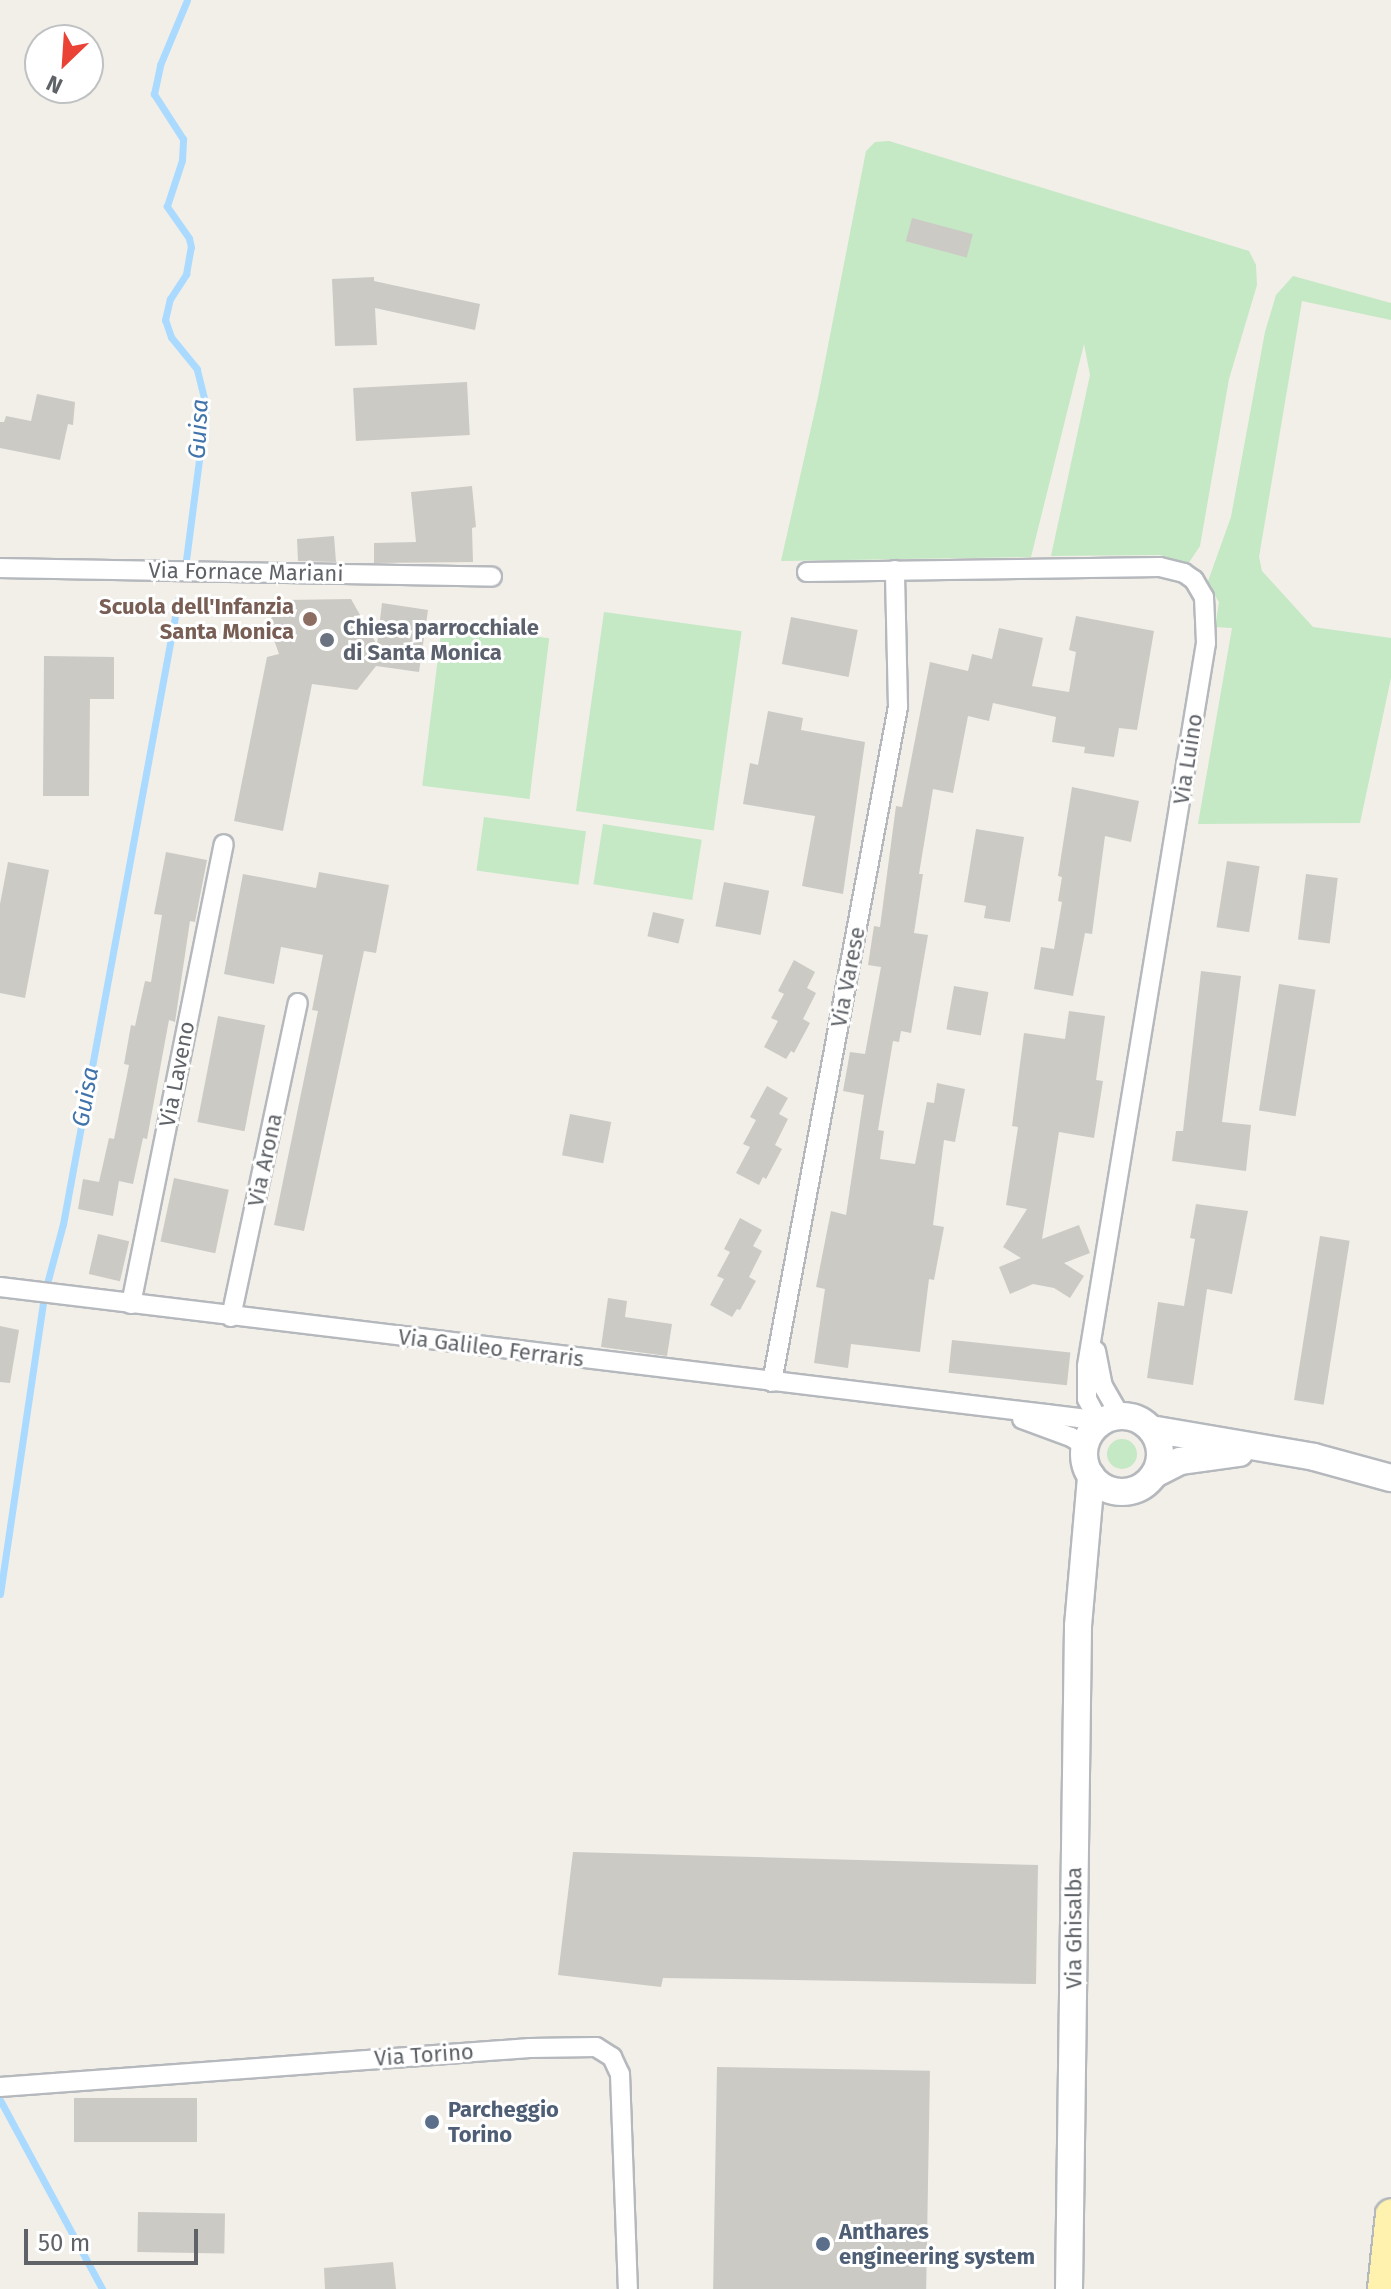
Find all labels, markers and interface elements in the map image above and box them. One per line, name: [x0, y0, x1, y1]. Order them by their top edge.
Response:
north arrow: [24, 24, 104, 104]
text: N: [42, 69, 67, 100]
water label: Guisa: [183, 398, 215, 460]
street label: Via Fornace Mariani: [148, 557, 344, 587]
place label: Scuola dell'Infanzia Santa Monica: [99, 593, 294, 644]
marker: Scuola dell'Infanzia Santa Monica: [301, 610, 319, 628]
place label: Chiesa parrocchiale di Santa Monica: [343, 614, 539, 666]
marker: Chiesa parrocchiale di Santa Monica: [318, 631, 336, 649]
street label: Via Luino: [1168, 712, 1208, 806]
street label: Via Varese: [825, 925, 871, 1029]
street label: Via Laveno: [154, 1019, 200, 1129]
water label: Guisa: [67, 1065, 105, 1129]
street label: Via Arona: [242, 1111, 288, 1209]
street label: Via Galileo Ferraris: [397, 1324, 585, 1372]
street label: Via Ghisalba: [1061, 1867, 1087, 1989]
street label: Via Torino: [373, 2038, 475, 2072]
place label: Parcheggio Torino: [448, 2096, 559, 2148]
marker: Parcheggio Torino: [423, 2113, 441, 2131]
scale bar: [28, 2213, 202, 2263]
place label: Anthares engineering system: [839, 2218, 1035, 2270]
text: 50 m: [38, 2229, 90, 2257]
marker: Anthares engineering system: [814, 2235, 832, 2253]

